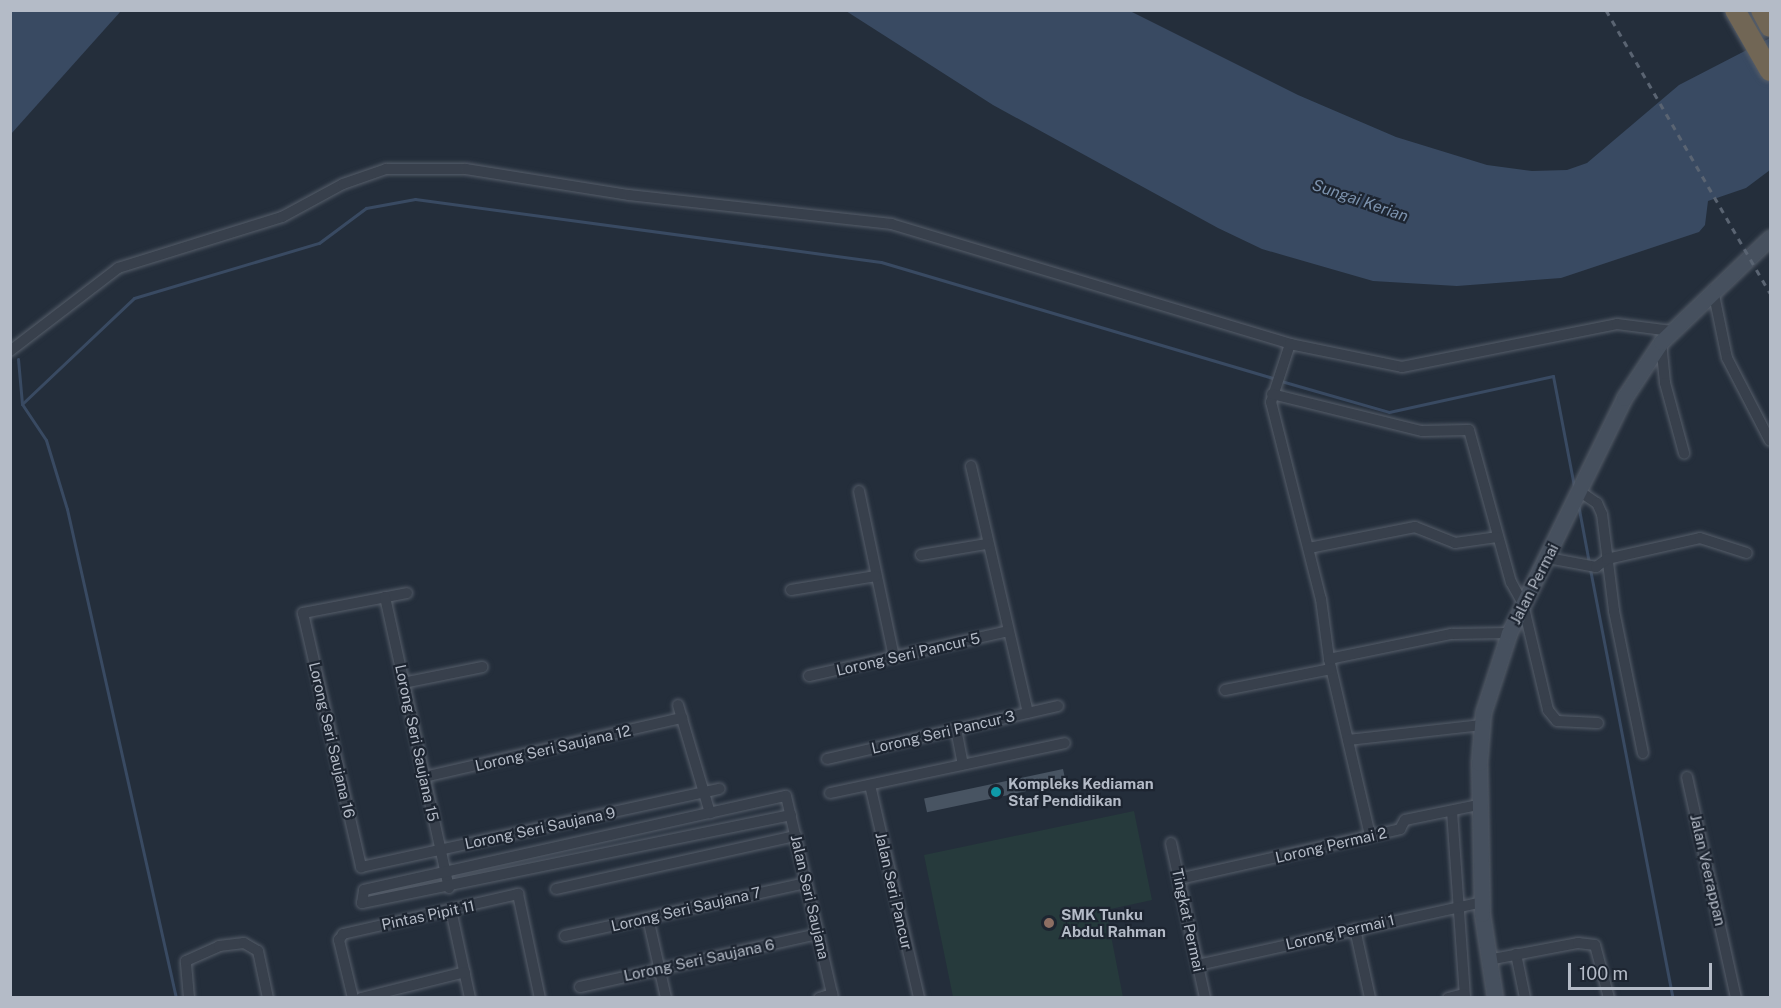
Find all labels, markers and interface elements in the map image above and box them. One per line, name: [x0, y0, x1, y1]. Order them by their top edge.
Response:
water label: Sungai Kerian: [1309, 176, 1411, 226]
street label: Jalan Permai: [1506, 541, 1562, 627]
street label: Lorong Seri Pancur 5: [834, 629, 982, 679]
street label: Lorong Seri Saujana 16: [305, 660, 359, 820]
street label: Lorong Seri Saujana 15: [392, 663, 442, 823]
street label: Lorong Seri Pancur 3: [869, 707, 1017, 757]
street label: Lorong Seri Saujana 12: [473, 721, 633, 775]
place label: Kompleks Kediaman Staf Pendidikan: [1008, 774, 1154, 809]
marker: Kompleks Kediaman Staf Pendidikan: [989, 785, 1003, 799]
street label: Lorong Seri Saujana 9: [463, 803, 617, 853]
street label: Jalan Veerappan: [1686, 812, 1730, 928]
street label: Lorong Permai 2: [1273, 823, 1389, 867]
street label: Jalan Seri Pancur: [872, 830, 916, 952]
street label: Jalan Seri Saujana: [787, 833, 833, 961]
street label: Tingkat Permai: [1168, 867, 1208, 973]
street label: Lorong Seri Saujana 7: [609, 883, 763, 935]
street label: Pintas Pipit 11: [380, 896, 476, 934]
place label: SMK Tunku Abdul Rahman: [1061, 905, 1166, 940]
street label: Lorong Permai 1: [1284, 911, 1396, 953]
marker: SMK Tunku Abdul Rahman: [1042, 916, 1056, 930]
street label: Lorong Seri Saujana 6: [622, 935, 776, 985]
scale bar: [1571, 951, 1715, 989]
text: 100 m: [1579, 963, 1628, 984]

